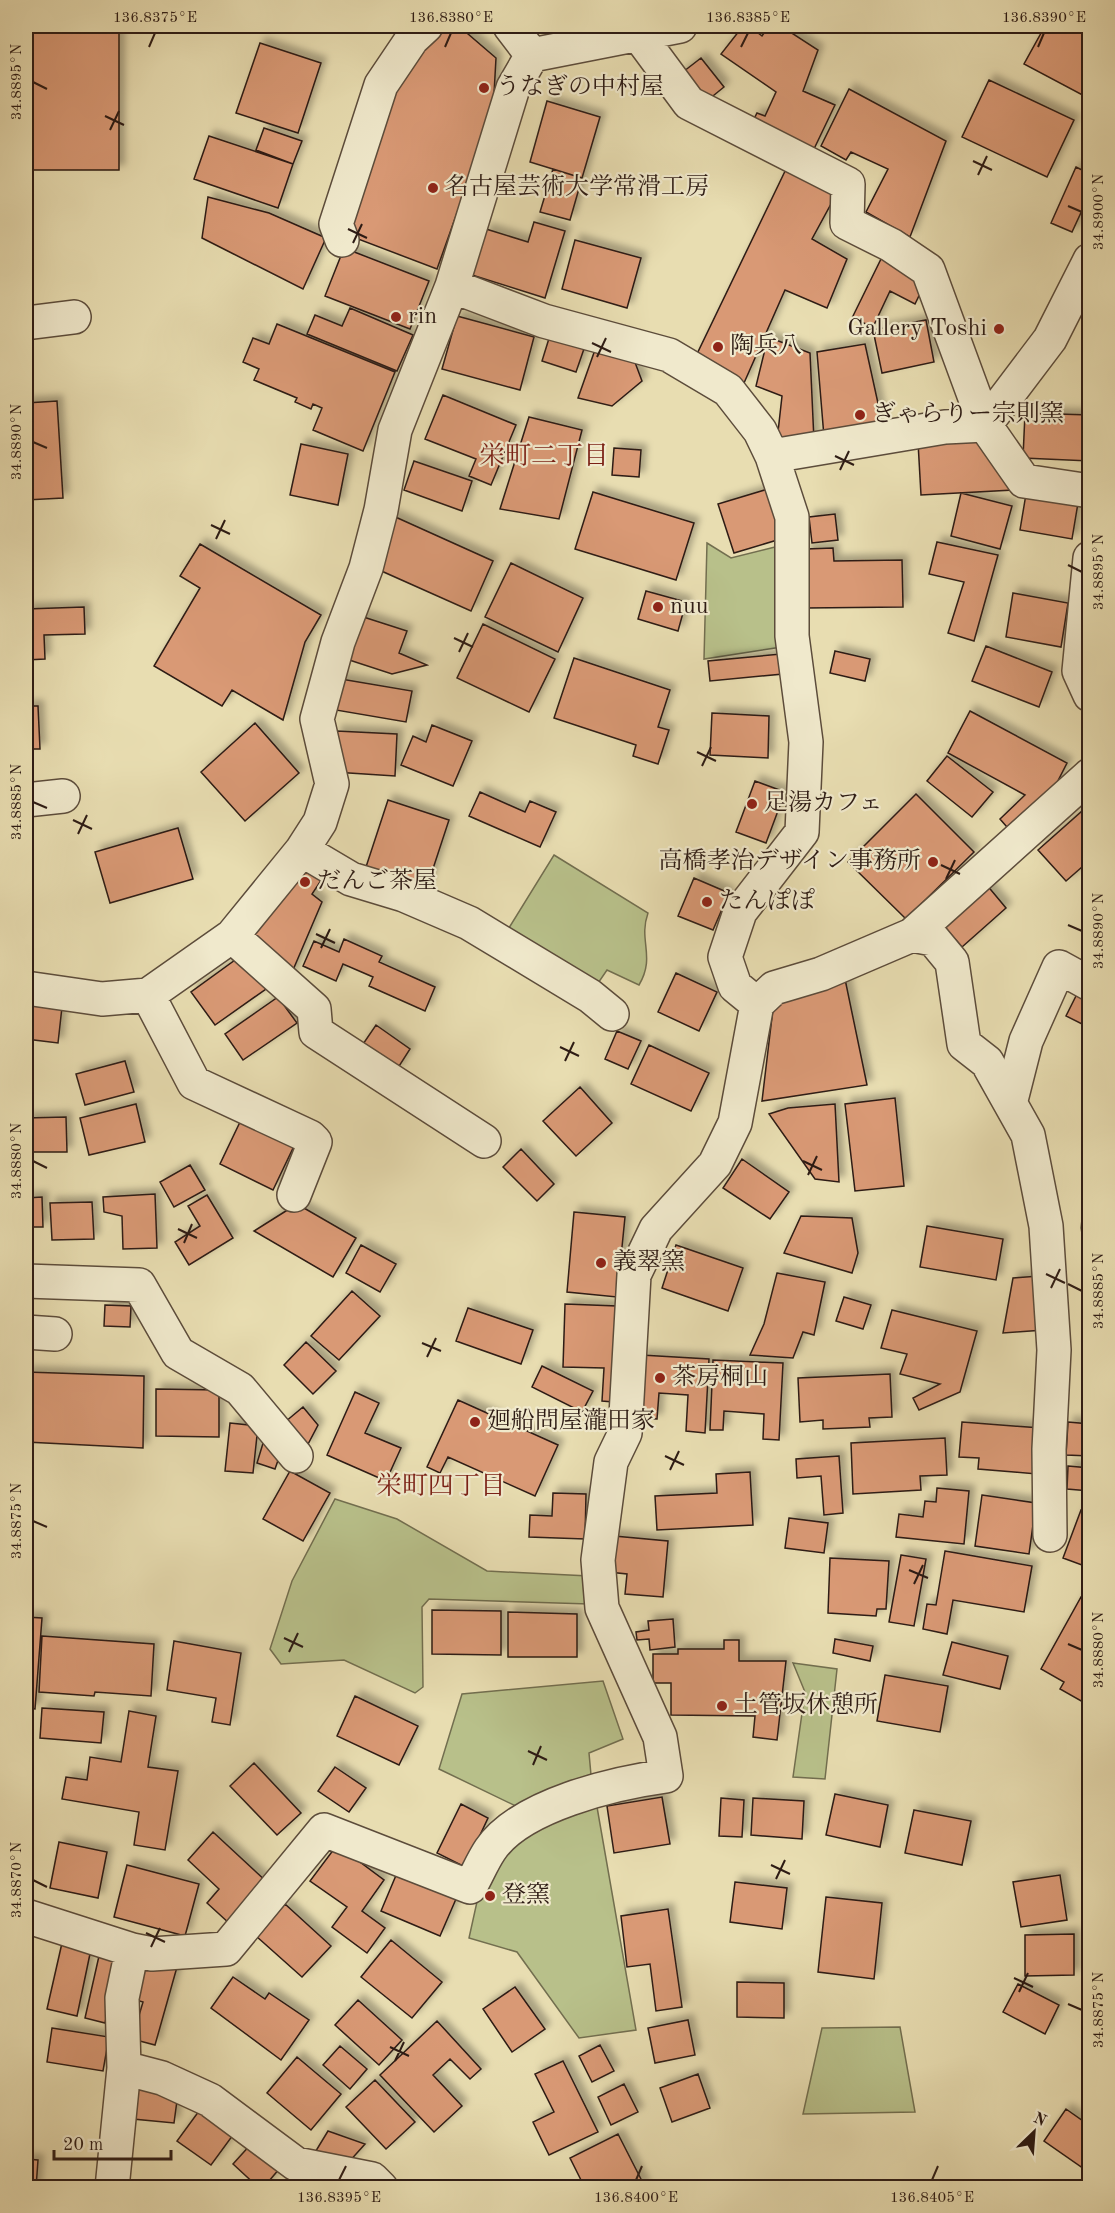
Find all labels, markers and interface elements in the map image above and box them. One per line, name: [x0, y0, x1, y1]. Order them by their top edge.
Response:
text: 136.8375°E: [113, 11, 197, 26]
text: 136.8380°E: [409, 11, 493, 26]
text: 136.8385°E: [706, 11, 790, 26]
text: 136.8390°E: [1002, 11, 1086, 26]
text: 34.8895°N: [10, 43, 25, 120]
place label: うなぎの中村屋: [496, 73, 664, 100]
marker: うなぎの中村屋: [477, 81, 491, 95]
place label: 名古屋芸術大学常滑工房: [445, 173, 709, 200]
text: 34.8900°N: [1092, 173, 1107, 250]
marker: 名古屋芸術大学常滑工房: [426, 181, 440, 195]
place label: rin: [408, 305, 437, 329]
marker: rin: [389, 310, 403, 324]
place label: Gallery Toshi: [847, 317, 987, 341]
marker: Gallery Toshi: [992, 322, 1006, 336]
place label: 陶兵八: [730, 332, 802, 359]
marker: 陶兵八: [711, 340, 725, 354]
place label: ぎゃらりー宗則窯: [872, 400, 1064, 427]
text: 34.8890°N: [10, 403, 25, 480]
marker: ぎゃらりー宗則窯: [853, 408, 867, 422]
district label: 栄町二丁目: [479, 442, 609, 470]
text: 34.8895°N: [1092, 533, 1107, 610]
place label: nuu: [670, 595, 709, 619]
marker: nuu: [651, 600, 665, 614]
text: 34.8885°N: [10, 763, 25, 840]
place label: 足湯カフェ: [764, 790, 883, 816]
marker: 足湯カフェ: [745, 797, 759, 811]
place label: 高橋孝治デザイン事務所: [659, 847, 921, 874]
marker: 高橋孝治デザイン事務所: [926, 855, 940, 869]
place label: だんご茶屋: [317, 868, 437, 894]
marker: だんご茶屋: [298, 875, 312, 889]
place label: たんぽぽ: [719, 888, 815, 914]
text: 34.8890°N: [1092, 892, 1107, 969]
marker: たんぽぽ: [700, 895, 714, 909]
text: 34.8880°N: [10, 1122, 25, 1199]
place label: 義翠窯: [613, 1248, 685, 1275]
text: 34.8885°N: [1092, 1252, 1107, 1329]
marker: 義翠窯: [594, 1256, 608, 1270]
place label: 茶房桐山: [672, 1363, 768, 1390]
marker: 茶房桐山: [653, 1371, 667, 1385]
place label: 廻船問屋瀧田家: [487, 1407, 655, 1434]
marker: 廻船問屋瀧田家: [468, 1415, 482, 1429]
district label: 栄町四丁目: [376, 1472, 506, 1500]
text: 34.8875°N: [10, 1482, 25, 1559]
text: 34.8880°N: [1092, 1611, 1107, 1688]
place label: 土管坂休憩所: [734, 1691, 878, 1718]
marker: 土管坂休憩所: [715, 1699, 729, 1713]
text: 34.8870°N: [10, 1841, 25, 1918]
place label: 登窯: [502, 1881, 550, 1908]
marker: 登窯: [483, 1889, 497, 1903]
text: 34.8875°N: [1092, 1971, 1107, 2048]
north arrow: [1004, 2102, 1064, 2162]
text: N: [1031, 2110, 1049, 2130]
scale bar: [54, 2123, 171, 2161]
text: 20 m: [63, 2136, 103, 2154]
text: 136.8395°E: [297, 2191, 381, 2206]
text: 136.8400°E: [594, 2191, 678, 2206]
text: 136.8405°E: [890, 2191, 974, 2206]

